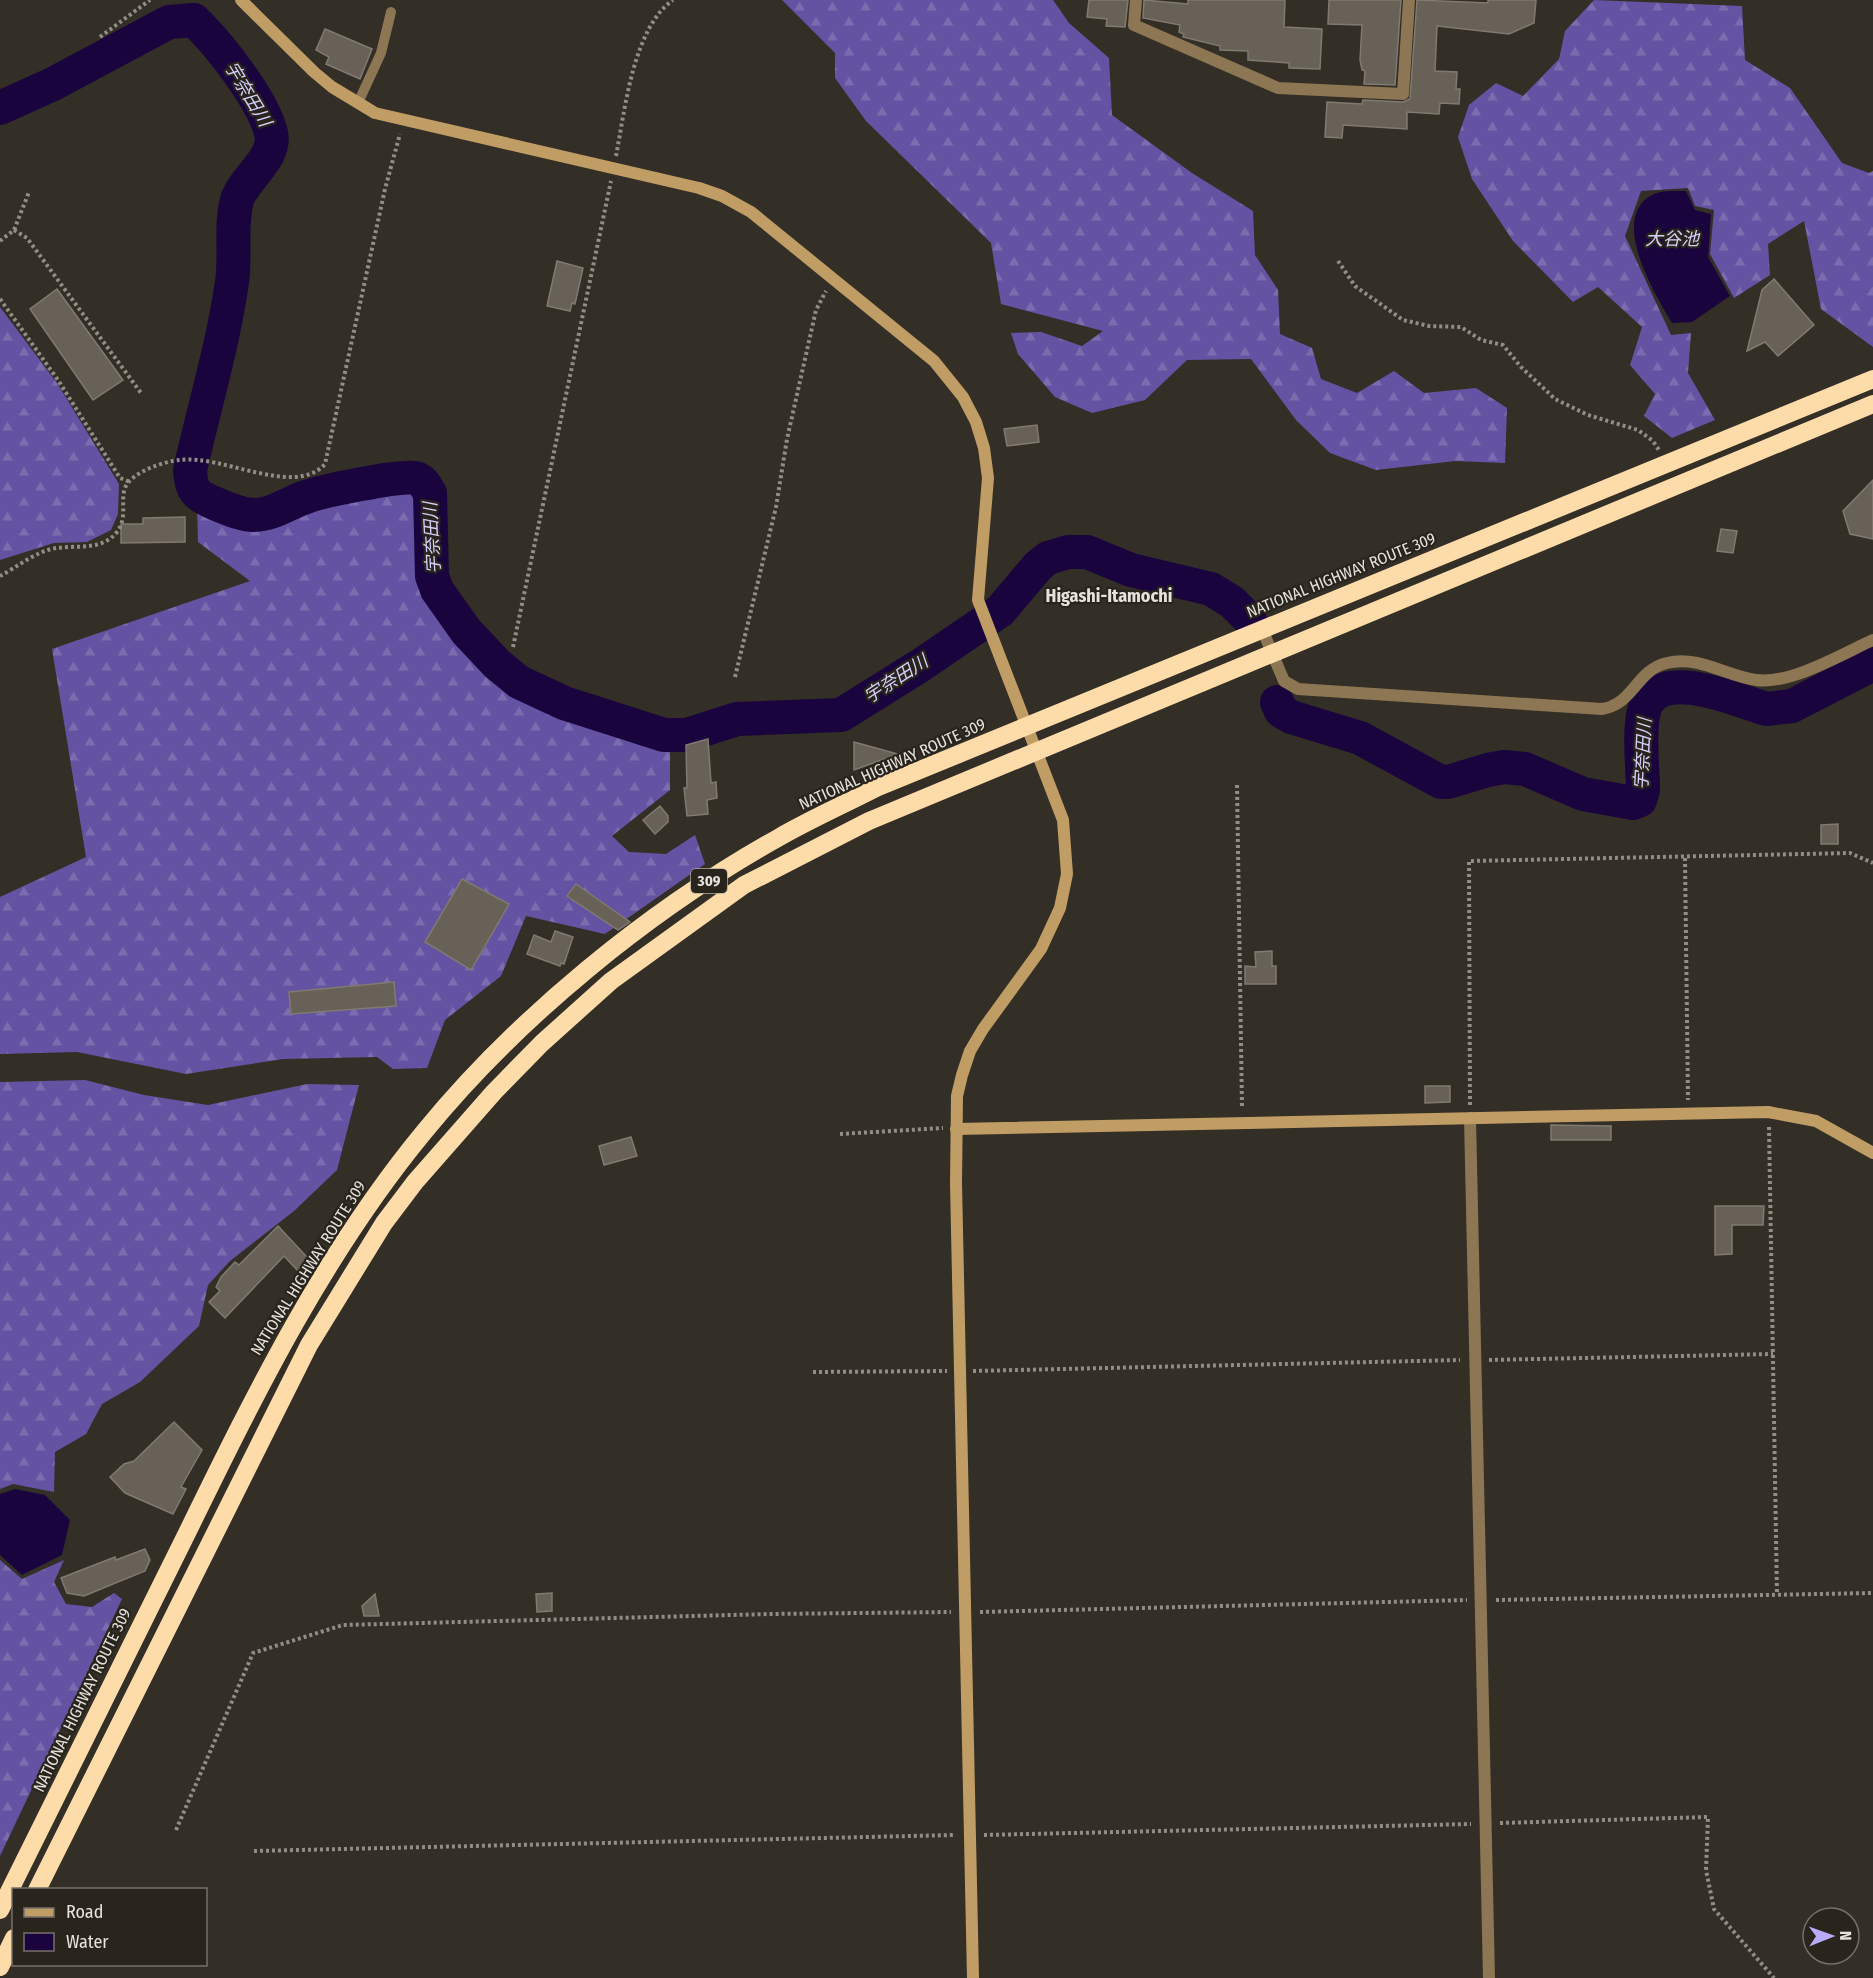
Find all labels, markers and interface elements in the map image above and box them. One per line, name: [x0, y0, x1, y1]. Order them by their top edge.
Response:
water label: 宇奈田川: [220, 57, 277, 132]
water label: 大谷池: [1645, 228, 1701, 250]
water label: 宇奈田川: [419, 499, 445, 575]
street label: NATIONAL HIGHWAY ROUTE 309: [1244, 528, 1438, 622]
district label: Higashi-Itamochi: [1046, 585, 1172, 607]
water label: 宇奈田川: [860, 649, 934, 708]
street label: NATIONAL HIGHWAY ROUTE 309: [796, 714, 988, 814]
water label: 宇奈田川: [1630, 715, 1656, 791]
road number: 309: [691, 869, 727, 893]
street label: NATIONAL HIGHWAY ROUTE 309: [246, 1177, 370, 1359]
street label: NATIONAL HIGHWAY ROUTE 309: [29, 1605, 135, 1795]
legend: [12, 1888, 207, 1966]
text: Road: [66, 1901, 103, 1923]
north arrow: [1801, 1906, 1861, 1966]
text: Water: [66, 1931, 109, 1953]
text: N: [1836, 1931, 1855, 1941]

